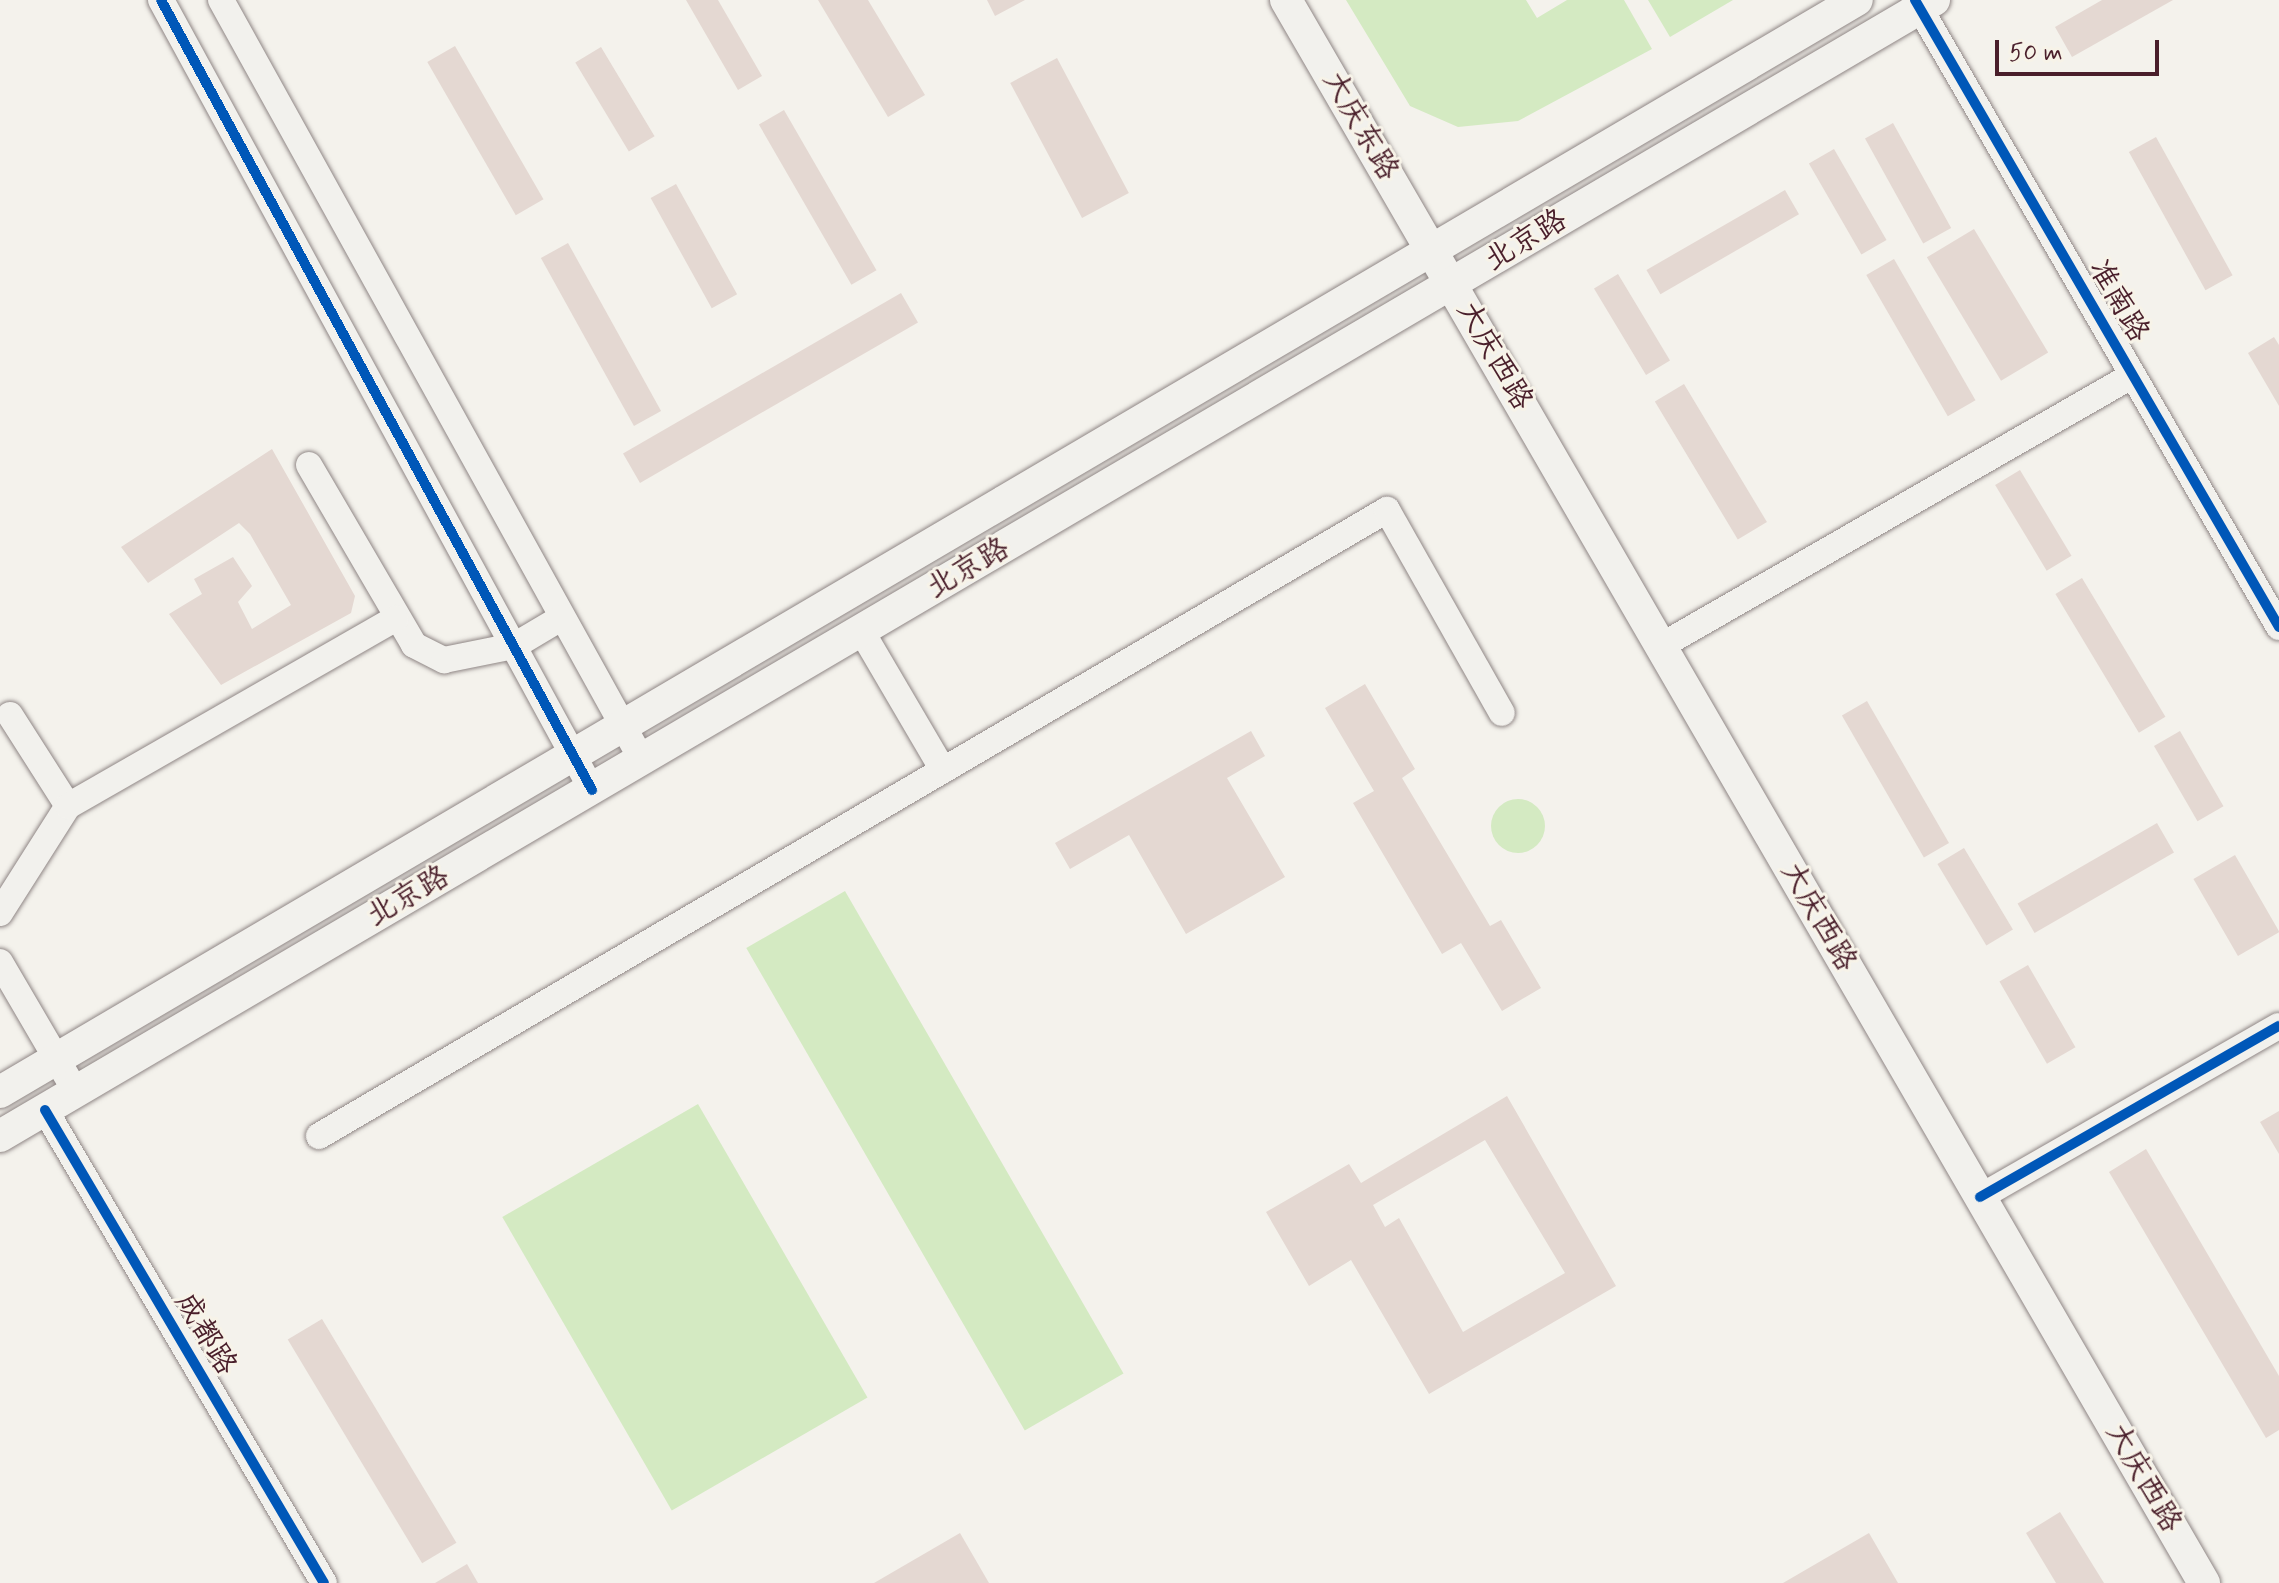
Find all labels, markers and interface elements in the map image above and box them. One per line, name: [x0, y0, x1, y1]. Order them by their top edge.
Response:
scale bar: [1999, 24, 2163, 74]
text: 50 m: [2009, 38, 2063, 69]
street label: 大庆东路: [1314, 65, 1406, 187]
street label: 北京路: [1478, 202, 1574, 280]
street label: 准南路: [2080, 253, 2156, 349]
street label: 大庆西路: [1448, 295, 1540, 417]
street label: 北京路: [920, 531, 1016, 607]
street label: 大庆西路: [1772, 856, 1864, 978]
street label: 北京路: [360, 859, 456, 935]
street label: 成都路: [166, 1286, 244, 1382]
street label: 大庆西路: [2097, 1417, 2189, 1539]

